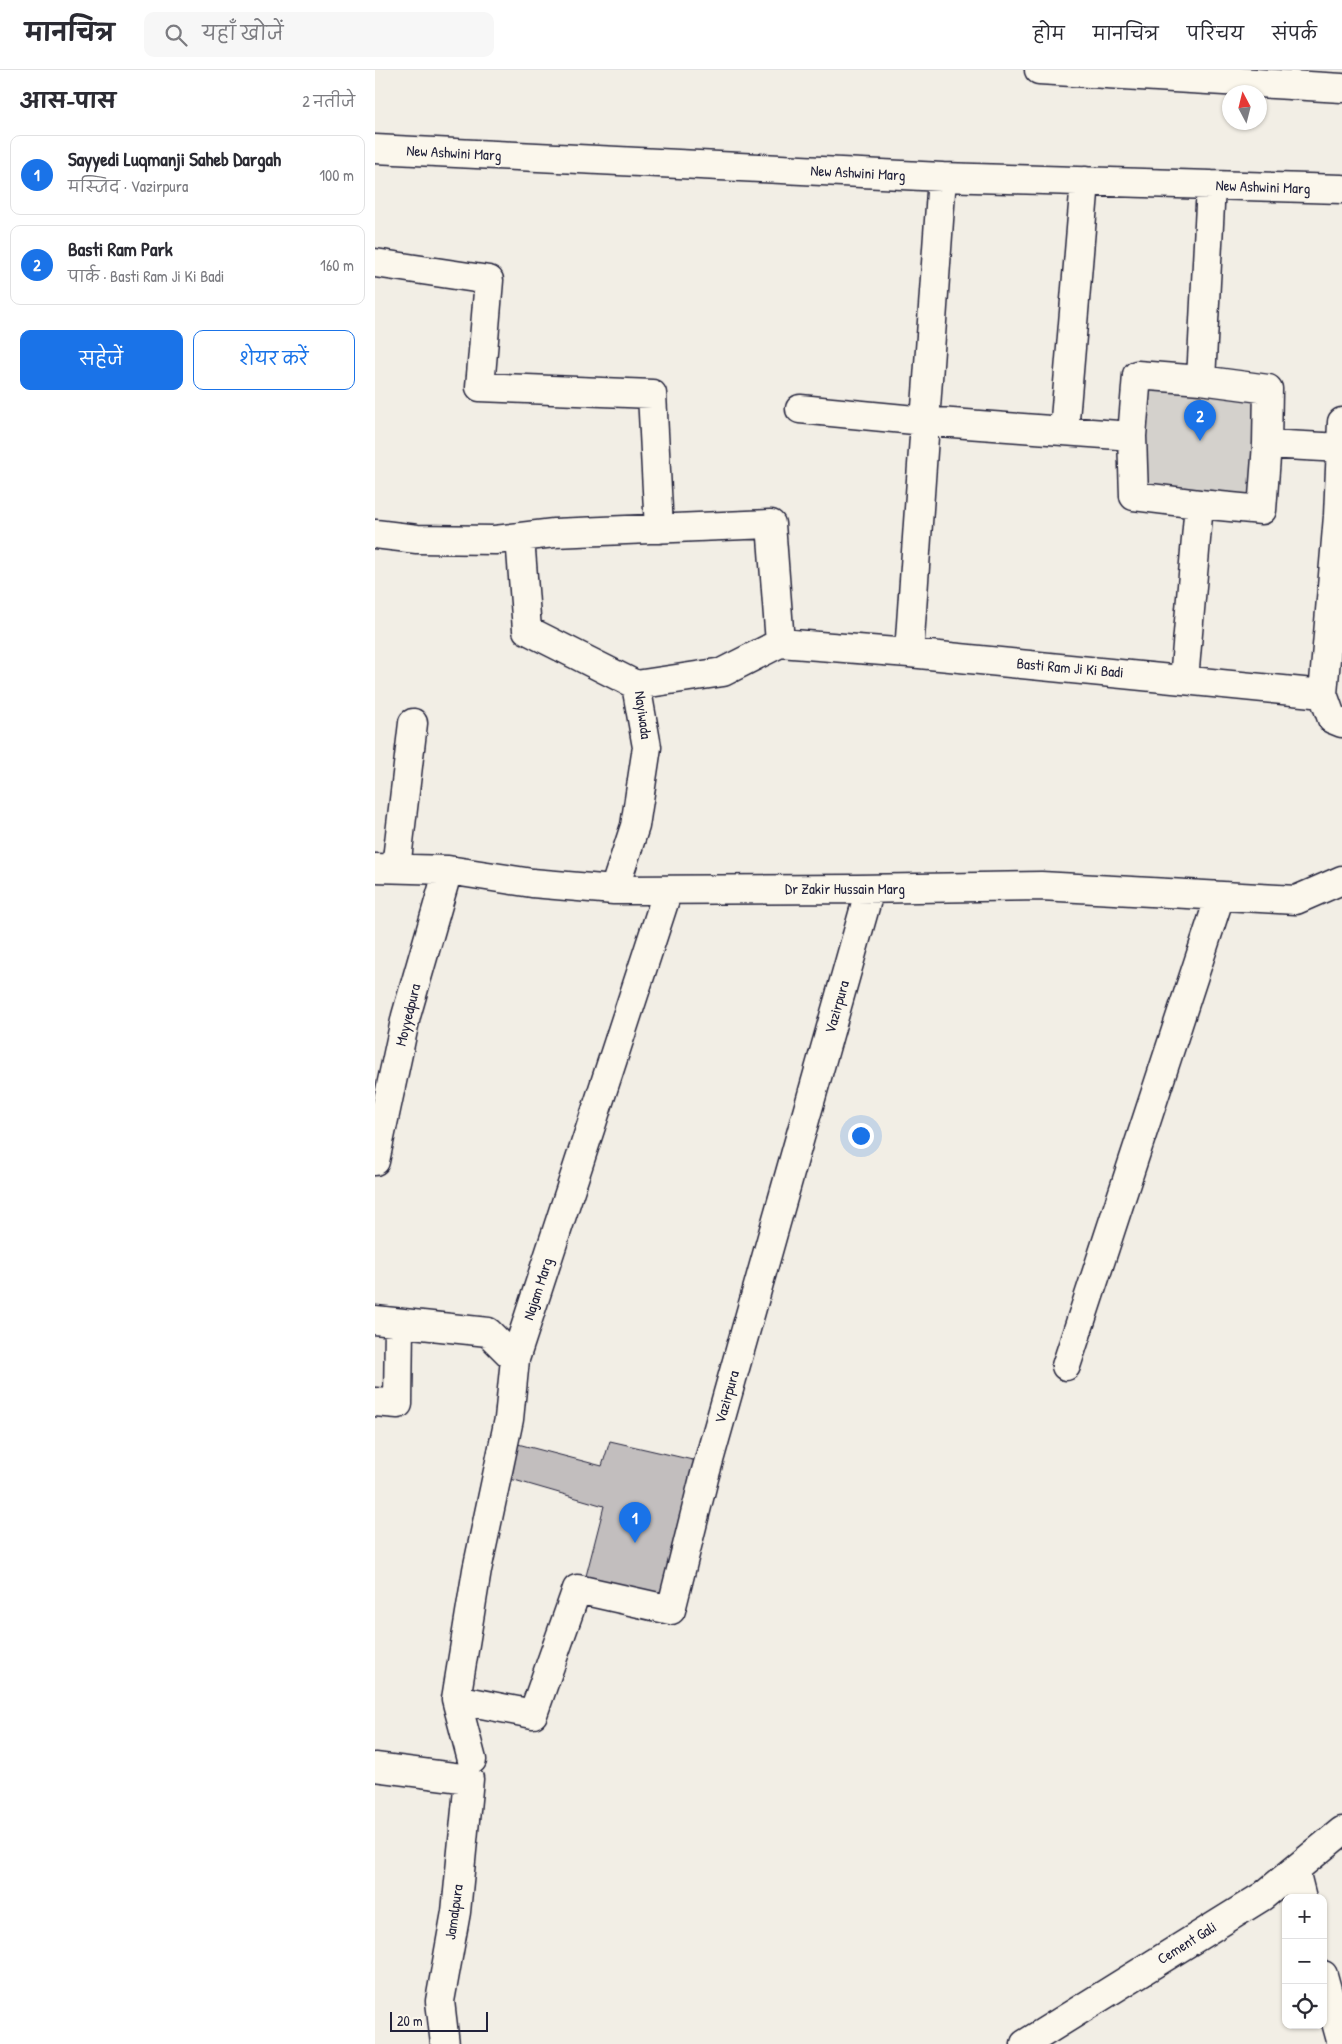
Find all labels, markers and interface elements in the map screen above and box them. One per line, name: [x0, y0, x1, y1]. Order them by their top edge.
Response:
search box: [144, 12, 494, 57]
text: मानचित्र: [25, 16, 114, 48]
text: यहाँ खोजें: [202, 20, 284, 46]
icon: search: [162, 21, 190, 49]
text: होम: [1033, 21, 1065, 46]
text: मानचित्र: [1093, 21, 1159, 46]
text: परिचय: [1187, 21, 1244, 46]
text: संपर्क: [1272, 21, 1317, 46]
north arrow: [1222, 85, 1267, 130]
text: आस-पास: [20, 86, 116, 115]
text: 2 नतीजे: [302, 90, 355, 112]
street label: New Ashwini Marg: [406, 140, 502, 165]
text: Sayyedi Luqmanji Saheb Dargah: [68, 146, 281, 172]
street label: New Ashwini Marg: [810, 160, 906, 185]
text: 1: [34, 164, 40, 186]
text: 100 m: [319, 164, 354, 186]
street label: New Ashwini Marg: [1215, 174, 1311, 199]
text: मस्जिद · Vazirpura: [68, 175, 188, 197]
text: Basti Ram Park: [68, 236, 173, 262]
text: 2: [33, 254, 41, 276]
text: 160 m: [320, 254, 354, 276]
text: पार्क · Basti Ram Ji Ki Badi: [68, 265, 224, 287]
button: सहेजें: [20, 330, 183, 390]
button: शेयर करें: [193, 330, 355, 390]
pin: 2: [1184, 400, 1216, 441]
street label: Basti Ram Ji Ki Badi: [1016, 652, 1124, 683]
street label: Nayiwada: [630, 690, 657, 740]
street label: Dr Zakir Hussain Marg: [785, 878, 905, 899]
street label: Vazirpura: [819, 978, 854, 1036]
street label: Moyyedpura: [390, 981, 425, 1048]
your location: [848, 1123, 874, 1149]
street label: Najam Marg: [518, 1255, 558, 1323]
street label: Vazirpura: [709, 1368, 744, 1426]
pin: 1: [619, 1502, 651, 1543]
street label: Jamalpura: [439, 1883, 468, 1941]
map controls: [1282, 1894, 1327, 2029]
button: +: [1282, 1894, 1327, 1939]
street label: Cement Gali: [1153, 1916, 1220, 1969]
button: −: [1282, 1939, 1327, 1984]
button: locate: [1282, 1984, 1327, 2029]
scale bar: [390, 2009, 487, 2032]
text: 20 m: [397, 2011, 423, 2030]

